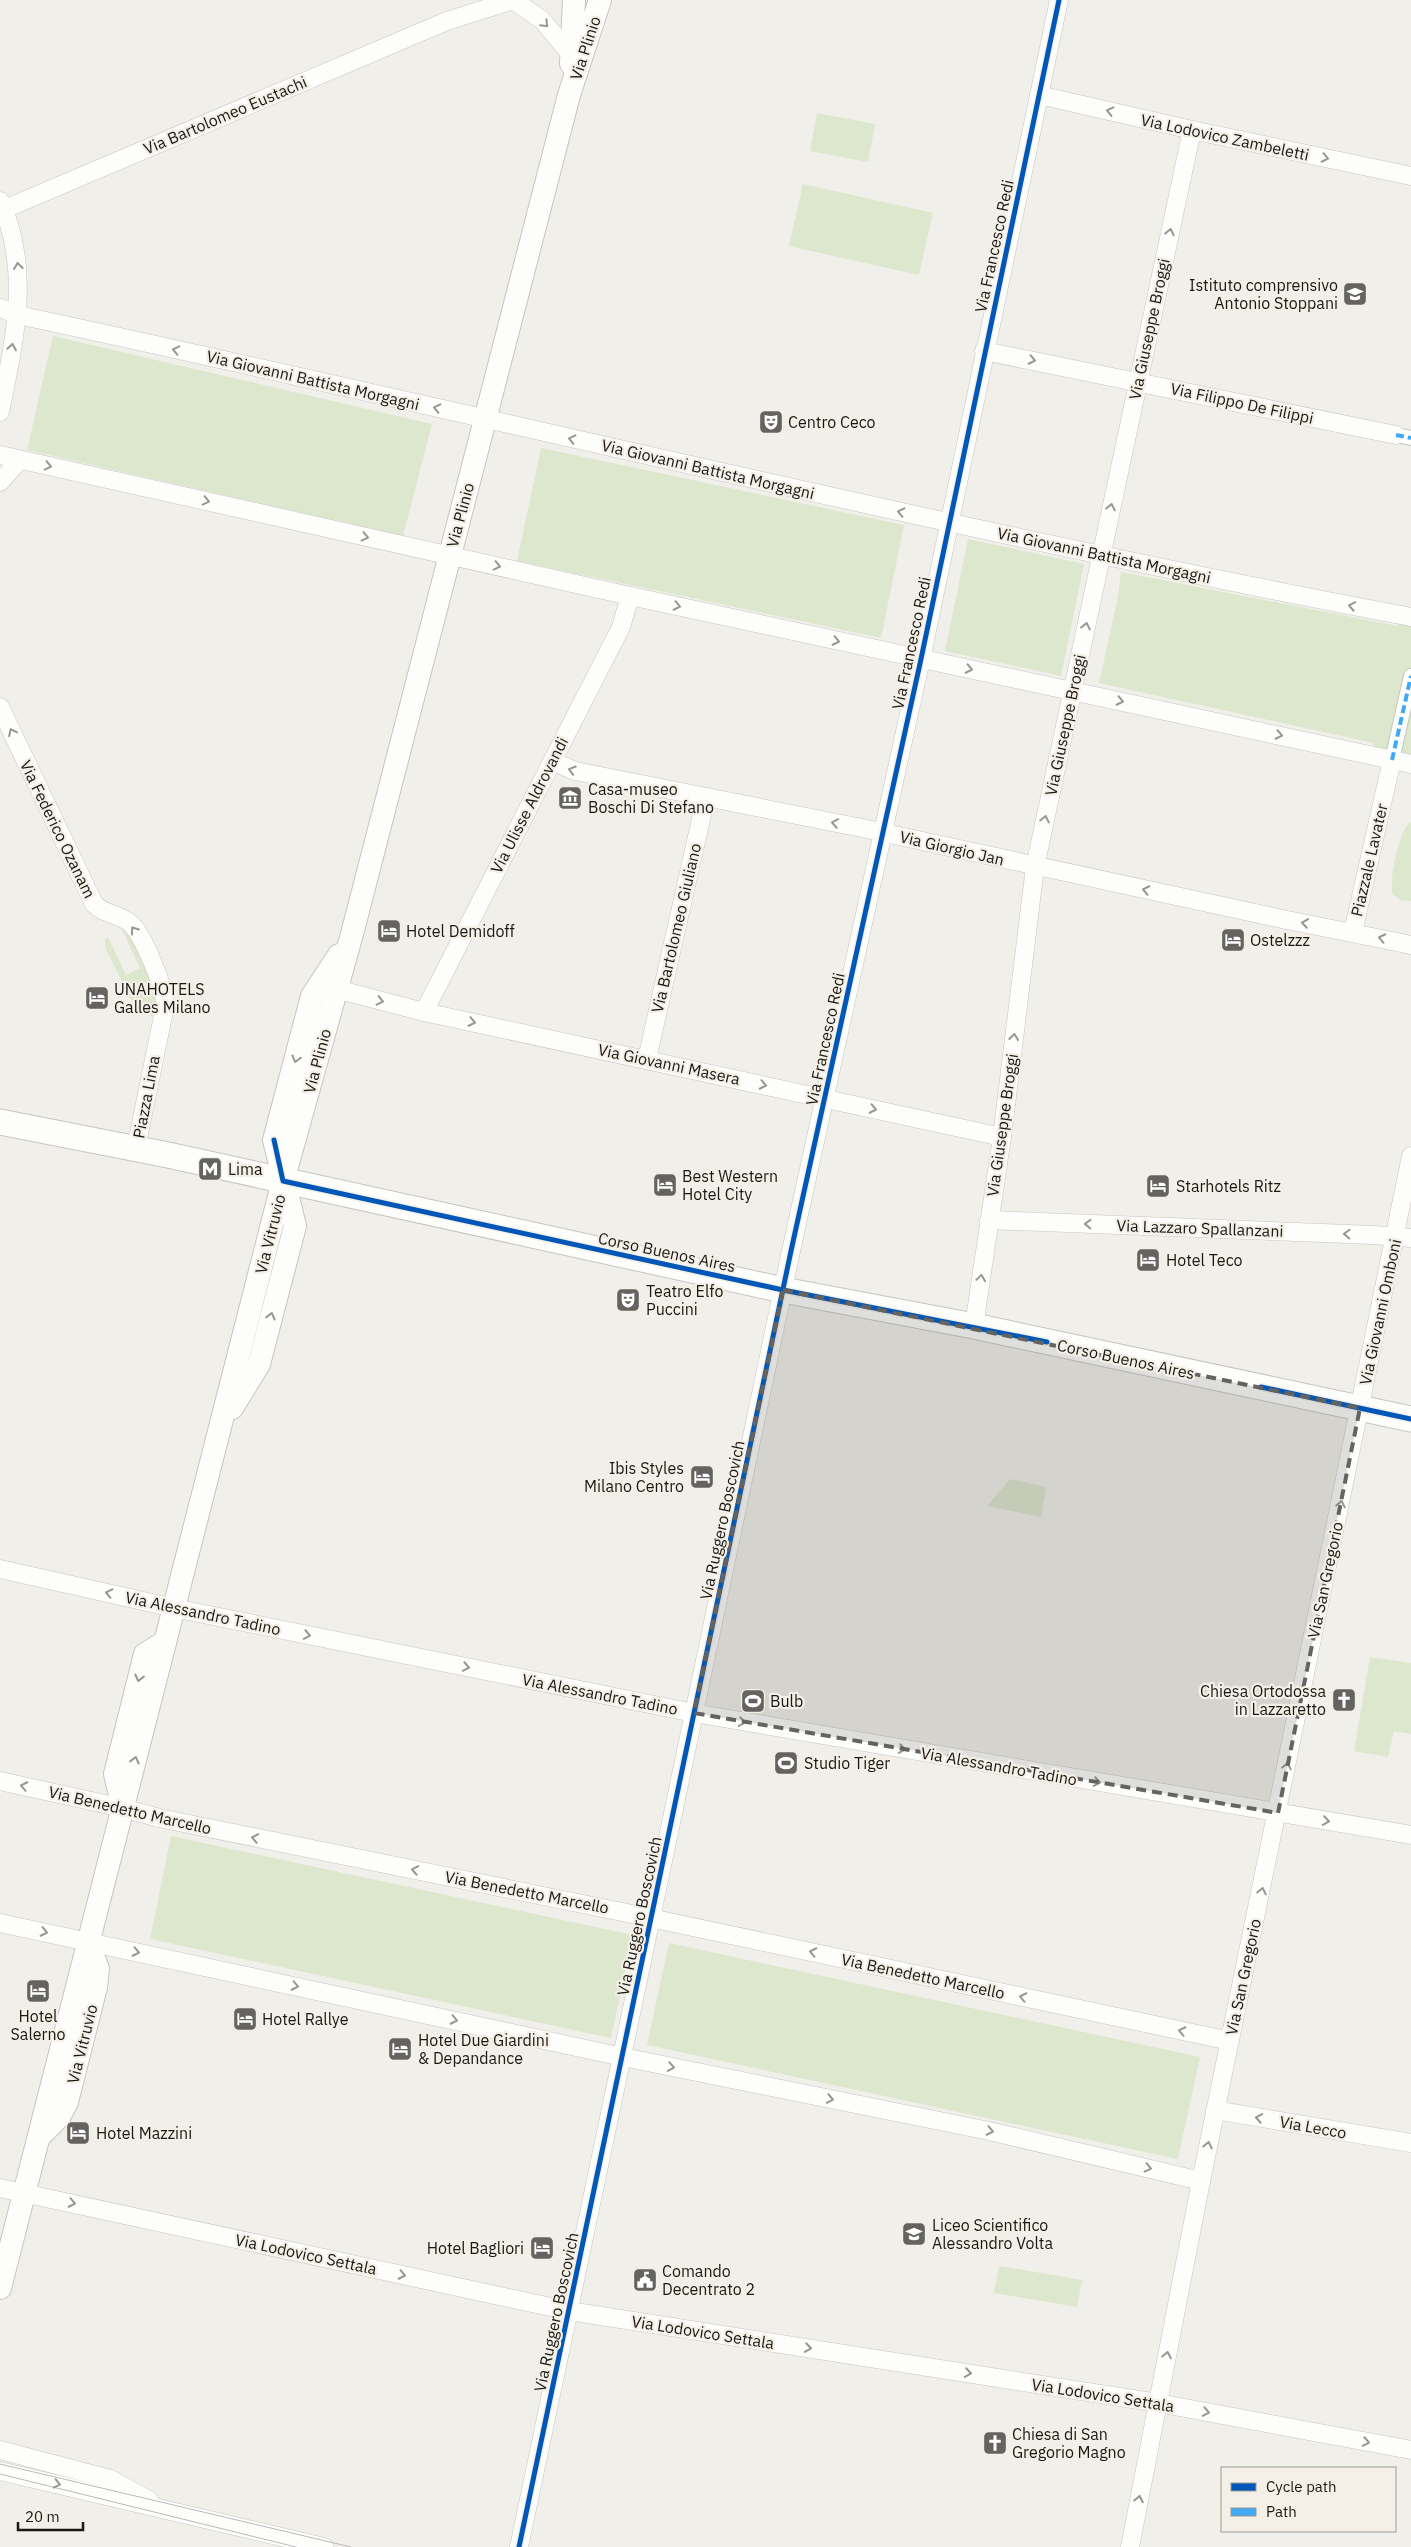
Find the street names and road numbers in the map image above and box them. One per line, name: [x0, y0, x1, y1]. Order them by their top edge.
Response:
street label: Via Plinio: [565, 13, 605, 83]
street label: Via Bartolomeo Eustachi: [140, 71, 310, 159]
street label: Via Lodovico Zambeletti: [1139, 109, 1311, 165]
street label: Via Francesco Redi: [970, 178, 1018, 314]
street label: Via Giuseppe Broggi: [1124, 256, 1174, 402]
street label: Via Giovanni Battista Morgagni: [205, 346, 421, 414]
street label: Via Filippo De Filippi: [1169, 378, 1315, 428]
street label: Via Giovanni Battista Morgagni: [600, 435, 816, 503]
street label: Via Plinio: [442, 480, 478, 550]
street label: Via Giovanni Battista Morgagni: [995, 523, 1213, 587]
street label: Via Francesco Redi: [887, 575, 935, 711]
street label: Via Giuseppe Broggi: [1040, 652, 1090, 798]
street label: Via Ulisse Aldrovandi: [486, 733, 572, 877]
street label: Via Federico Ozanam: [16, 757, 100, 901]
street label: Piazzale Lavater: [1346, 801, 1392, 918]
street label: Via Giorgio Jan: [898, 826, 1006, 870]
street label: Via Bartolomeo Giuliano: [647, 841, 705, 1015]
street label: Via Francesco Redi: [801, 971, 849, 1107]
street label: Via Plinio: [299, 1026, 335, 1096]
street label: Via Giovanni Masera: [596, 1039, 742, 1089]
street label: Via Giuseppe Broggi: [982, 1052, 1022, 1198]
street label: Piazza Lima: [128, 1053, 164, 1140]
street label: Via Vitruvio: [250, 1192, 290, 1276]
street label: Via Lazzaro Spallanzani: [1116, 1215, 1284, 1241]
street label: Corso Buenos Aires: [597, 1228, 737, 1276]
street label: Via Giovanni Omboni: [1355, 1237, 1405, 1387]
street label: Corso Buenos Aires: [1056, 1335, 1196, 1383]
street label: Via Ruggero Boscovich: [695, 1438, 749, 1602]
street label: Via San Gregorio: [1303, 1520, 1347, 1640]
street label: Via Alessandro Tadino: [124, 1587, 283, 1639]
street label: Via Alessandro Tadino: [520, 1669, 680, 1719]
street label: Via Alessandro Tadino: [919, 1742, 1079, 1790]
street label: Via Benedetto Marcello: [47, 1782, 213, 1838]
street label: Via Ruggero Boscovich: [612, 1834, 666, 1998]
street label: Via Benedetto Marcello: [443, 1866, 611, 1918]
street label: Via San Gregorio: [1221, 1917, 1265, 2037]
street label: Via Benedetto Marcello: [839, 1949, 1007, 2003]
street label: Via Vitruvio: [62, 2002, 102, 2086]
street label: Via Lecco: [1278, 2111, 1348, 2143]
street label: Via Lodovico Settala: [233, 2229, 379, 2279]
street label: Via Ruggero Boscovich: [529, 2230, 583, 2394]
street label: Via Lodovico Settala: [630, 2311, 776, 2353]
street label: Via Lodovico Settala: [1030, 2374, 1176, 2416]

